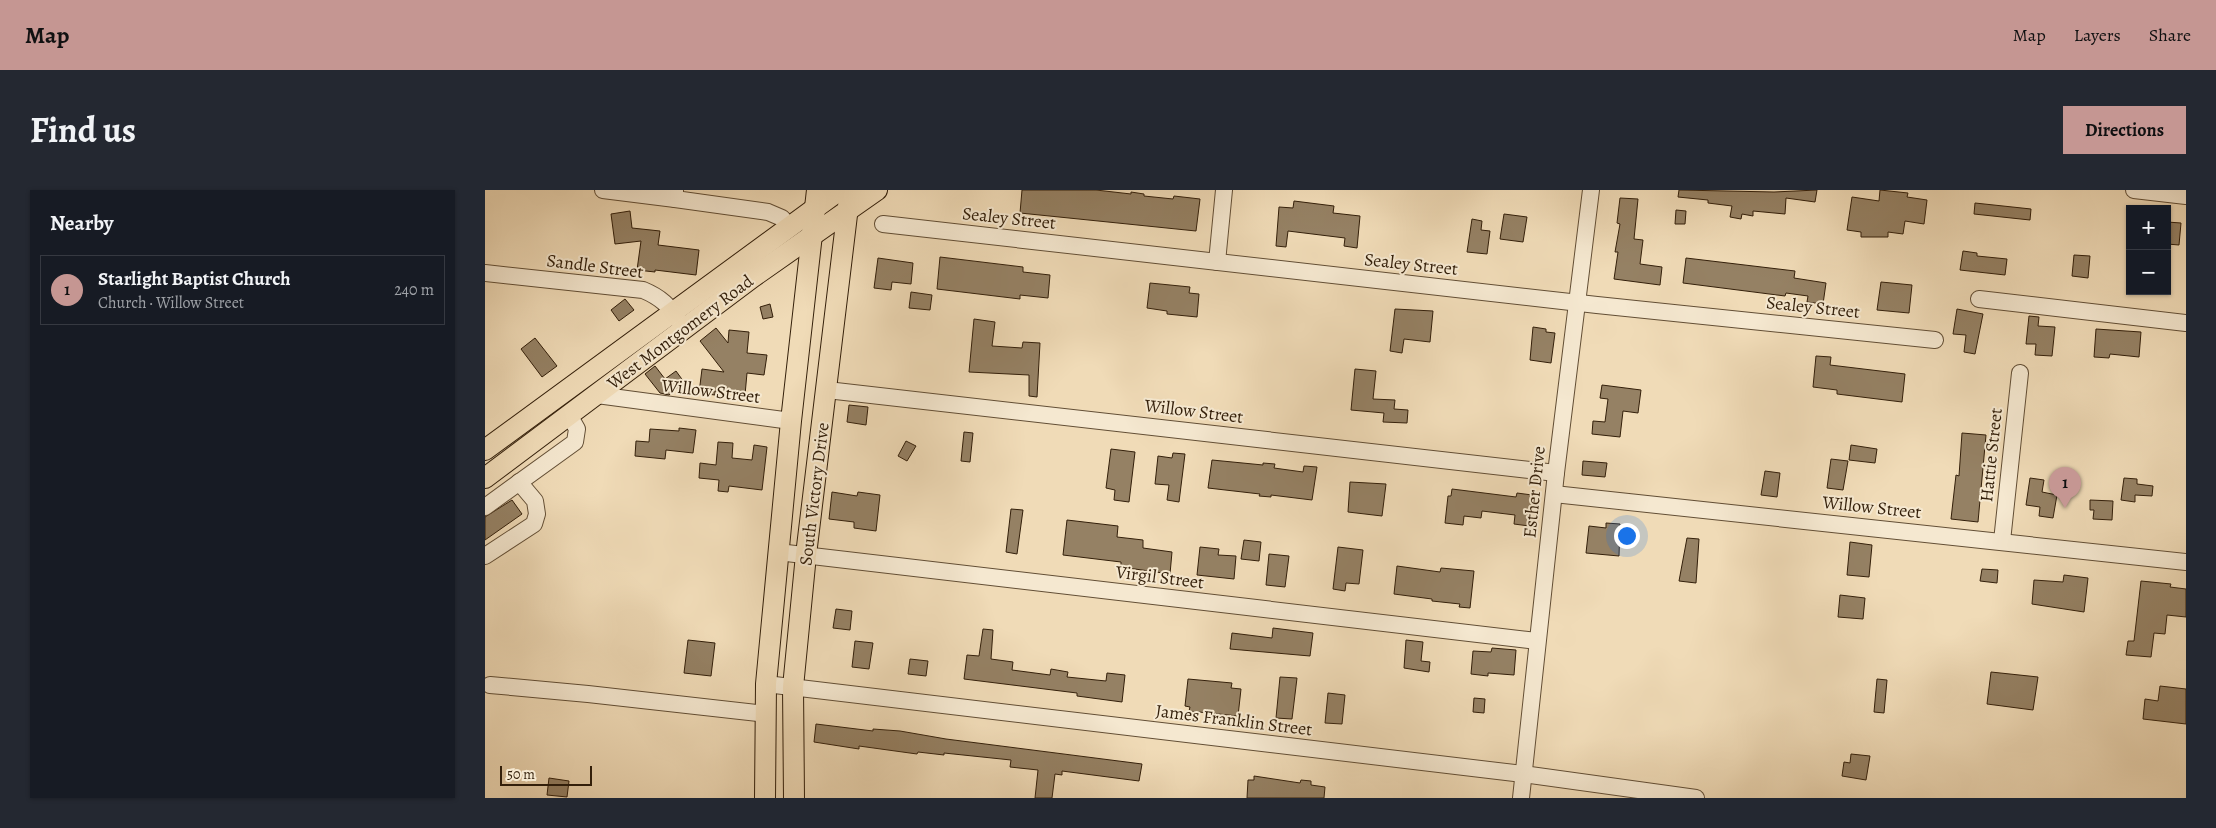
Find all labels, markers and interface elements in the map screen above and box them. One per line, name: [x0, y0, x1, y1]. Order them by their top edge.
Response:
text: Map: [25, 19, 69, 51]
text: Map: [2013, 23, 2046, 47]
text: Layers: [2074, 23, 2121, 47]
text: Share: [2149, 23, 2191, 47]
text: Find us: [30, 106, 136, 154]
button: Directions: [2063, 106, 2186, 154]
street label: Sealey Street: [961, 201, 1057, 235]
map controls: [2126, 205, 2171, 295]
button: +: [2126, 205, 2171, 250]
text: Nearby: [50, 209, 113, 237]
street label: Sealey Street: [1363, 247, 1459, 281]
street label: Sandle Street: [545, 248, 645, 284]
button: −: [2126, 250, 2171, 295]
text: Starlight Baptist Church: [98, 266, 291, 292]
street label: West Montgomery Road: [601, 269, 758, 395]
text: 1: [64, 279, 70, 301]
text: 240 m: [394, 279, 434, 301]
street label: Sealey Street: [1765, 290, 1861, 324]
text: Church · Willow Street: [98, 292, 244, 314]
street label: Willow Street: [659, 373, 762, 409]
street label: Willow Street: [1142, 393, 1245, 429]
street label: Hattie Street: [1974, 407, 2008, 503]
street label: South Victory Drive: [793, 421, 835, 567]
street label: Esther Drive: [1517, 445, 1551, 539]
pin: 1: [2049, 467, 2081, 508]
street label: Willow Street: [1820, 490, 1923, 524]
your location: [1614, 523, 1640, 549]
street label: Virgil Street: [1114, 560, 1205, 594]
street label: James Franklin Street: [1154, 698, 1314, 742]
scale bar: [500, 763, 593, 786]
text: 50 m: [507, 765, 535, 784]

